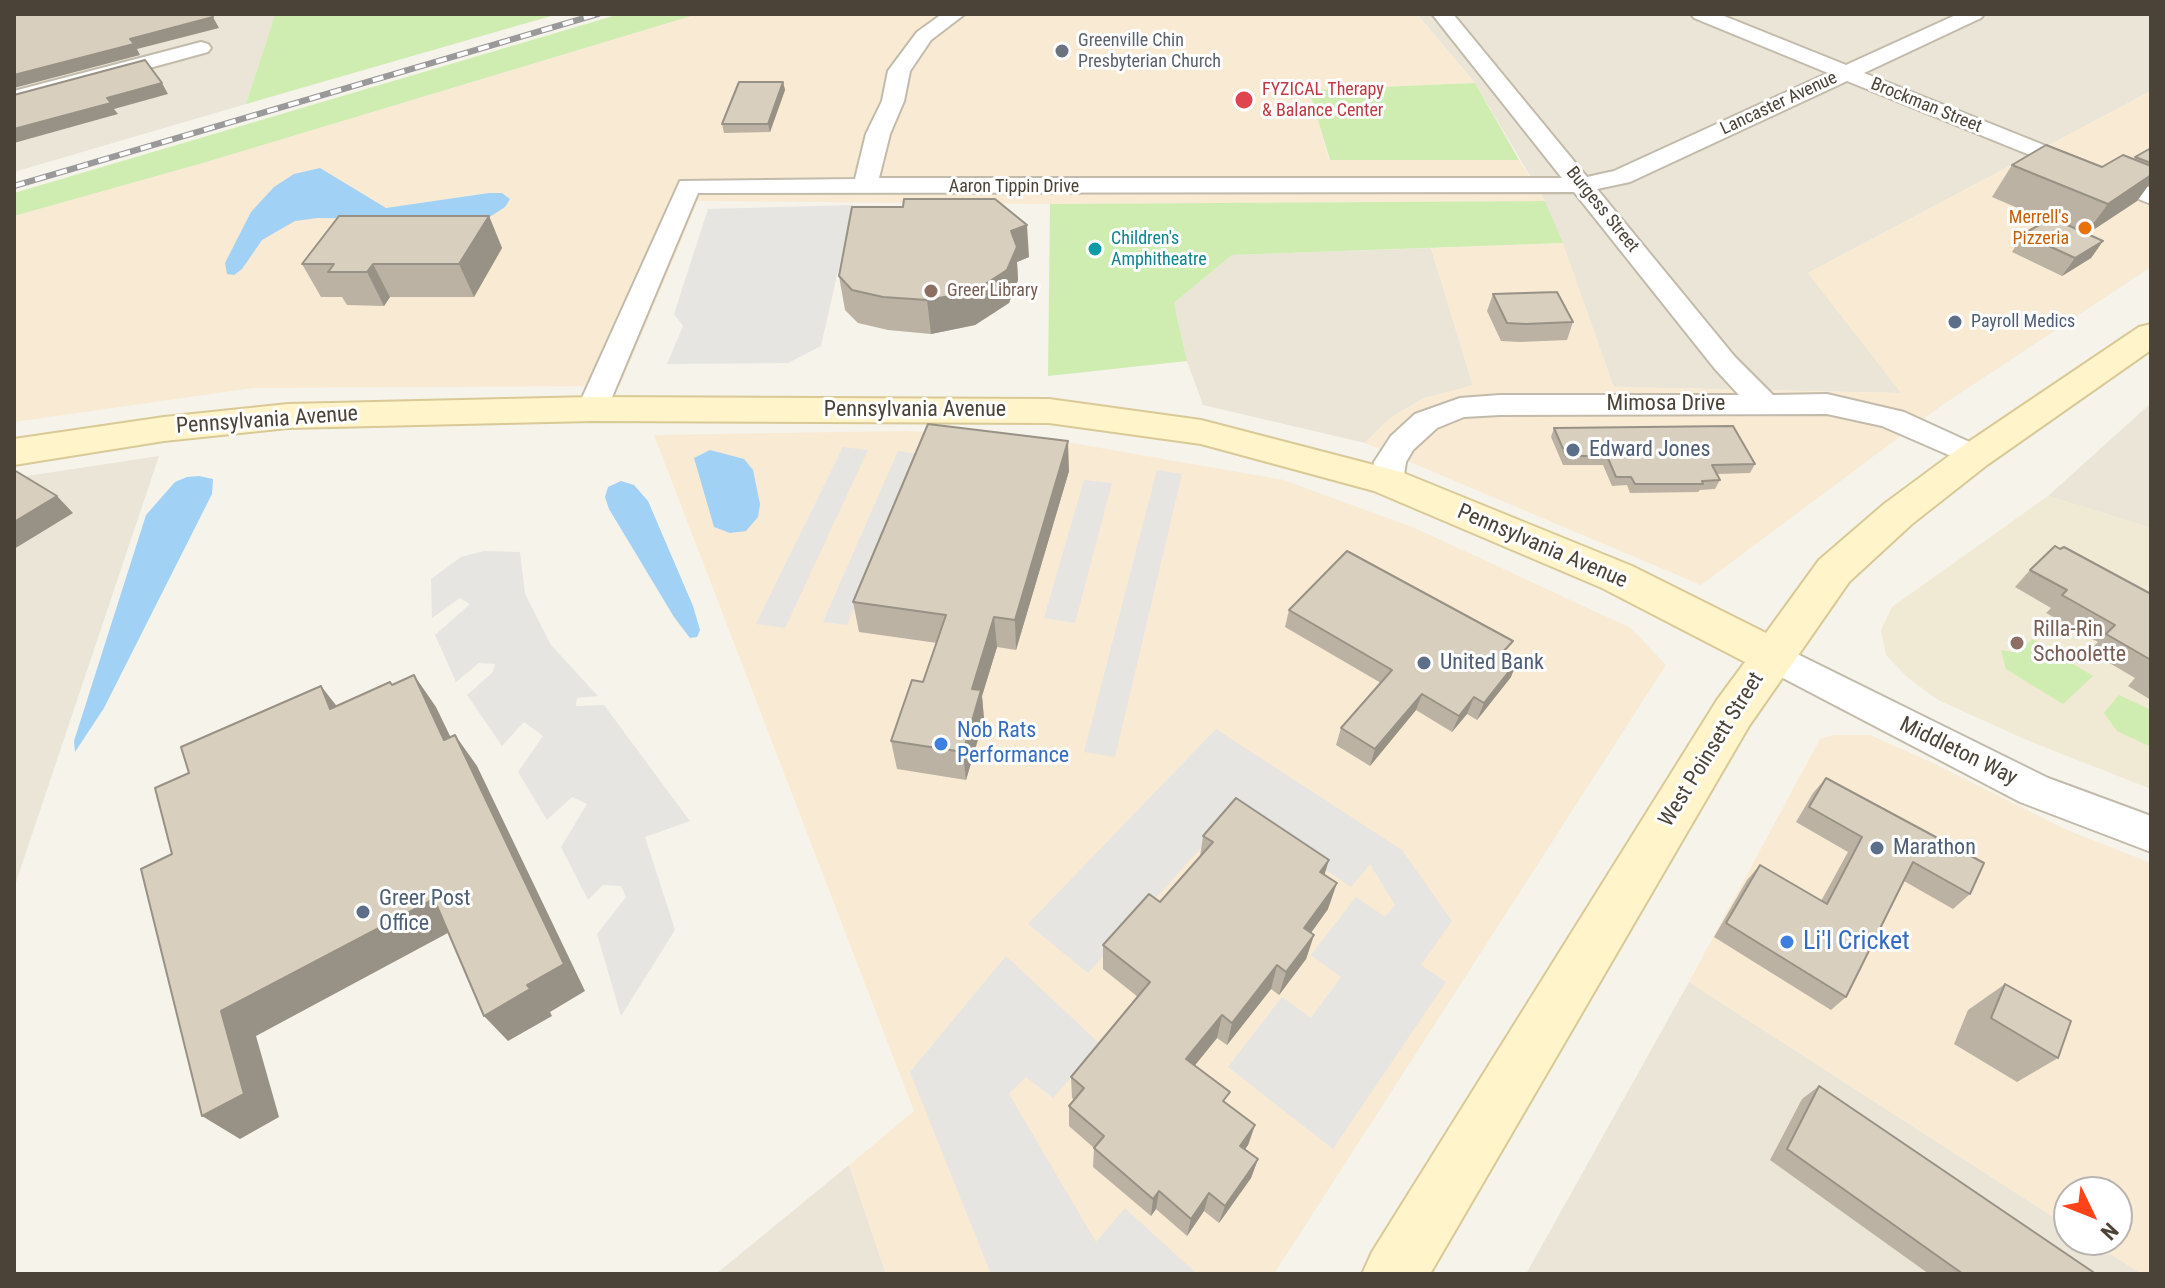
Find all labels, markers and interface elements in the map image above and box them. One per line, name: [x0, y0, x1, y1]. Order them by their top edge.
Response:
place label: Greenville Chin Presbyterian Church: [1078, 30, 1221, 72]
marker: Greenville Chin Presbyterian Church: [1053, 42, 1071, 60]
street label: Lancaster Avenue: [1717, 68, 1841, 140]
street label: Brockman Street: [1867, 74, 1985, 138]
place label: FYZICAL Therapy & Balance Center: [1262, 79, 1384, 122]
marker: FYZICAL Therapy & Balance Center: [1233, 89, 1255, 111]
street label: Burgess Street: [1561, 163, 1643, 257]
street label: Aaron Tippin Drive: [949, 176, 1079, 198]
place label: Merrell's Pizzeria: [2009, 207, 2069, 250]
marker: Merrell's Pizzeria: [2076, 219, 2094, 237]
place label: Children's Amphitheatre: [1111, 228, 1207, 270]
marker: Children's Amphitheatre: [1086, 240, 1104, 258]
place label: Greer Library: [947, 280, 1038, 302]
marker: Greer Library: [922, 282, 940, 300]
place label: Payroll Medics: [1971, 311, 2075, 333]
marker: Payroll Medics: [1946, 313, 1964, 331]
street label: Mimosa Drive: [1607, 391, 1725, 417]
street label: Pennsylvania Avenue: [824, 397, 1006, 423]
street label: Pennsylvania Avenue: [175, 401, 359, 441]
place label: Edward Jones: [1589, 437, 1711, 463]
marker: Edward Jones: [1564, 441, 1582, 459]
street label: Pennsylvania Avenue: [1453, 499, 1631, 595]
place label: Rilla-Rin Schoolette: [2033, 617, 2126, 668]
marker: Rilla-Rin Schoolette: [2008, 634, 2026, 652]
place label: United Bank: [1440, 650, 1544, 676]
marker: United Bank: [1415, 654, 1433, 672]
street label: West Poinsett Street: [1654, 668, 1770, 832]
street label: Middleton Way: [1895, 712, 2021, 792]
place label: Nob Rats Performance: [957, 718, 1069, 770]
marker: Nob Rats Performance: [932, 735, 950, 753]
place label: Marathon: [1893, 835, 1976, 861]
marker: Marathon: [1868, 839, 1886, 857]
place label: Greer Post Office: [379, 886, 471, 938]
marker: Greer Post Office: [354, 903, 372, 921]
place label: Li'l Cricket: [1803, 926, 1910, 958]
marker: Li'l Cricket: [1778, 933, 1796, 951]
north arrow: [2053, 1176, 2133, 1256]
text: N: [2096, 1218, 2123, 1245]

